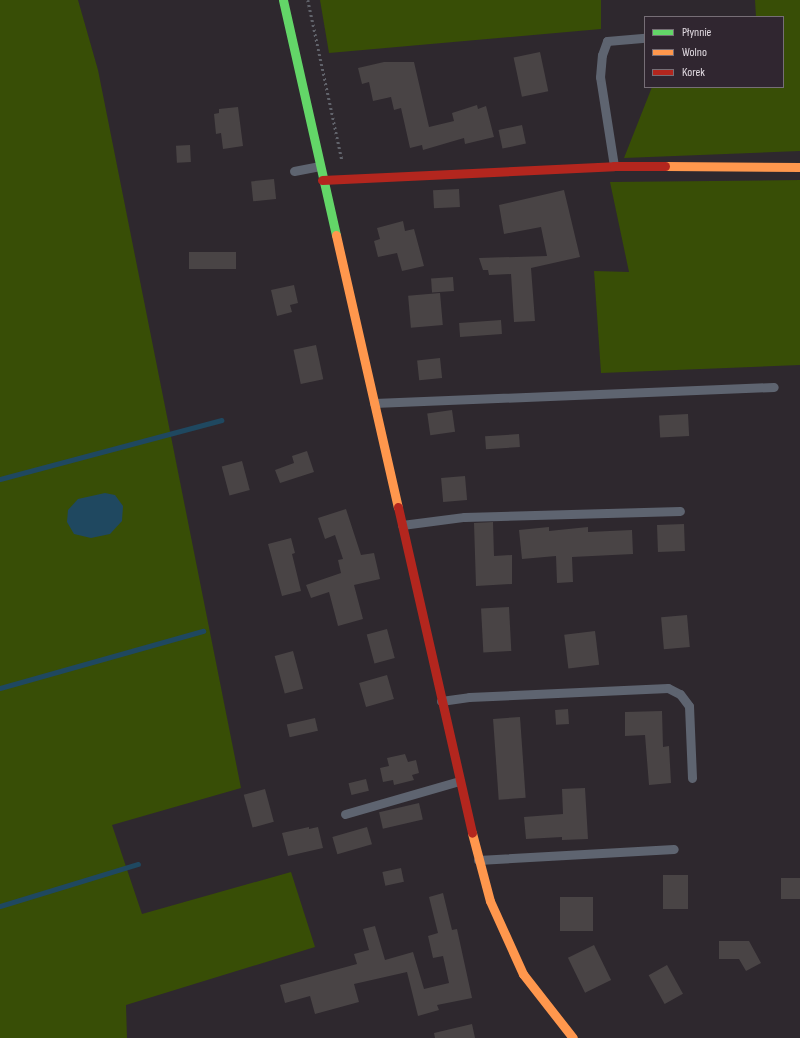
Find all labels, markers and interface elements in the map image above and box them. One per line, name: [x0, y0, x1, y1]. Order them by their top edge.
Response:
legend: [644, 16, 784, 88]
text: Płynnie: [682, 25, 711, 40]
text: Wolno: [682, 45, 707, 60]
text: Korek: [682, 65, 705, 80]

